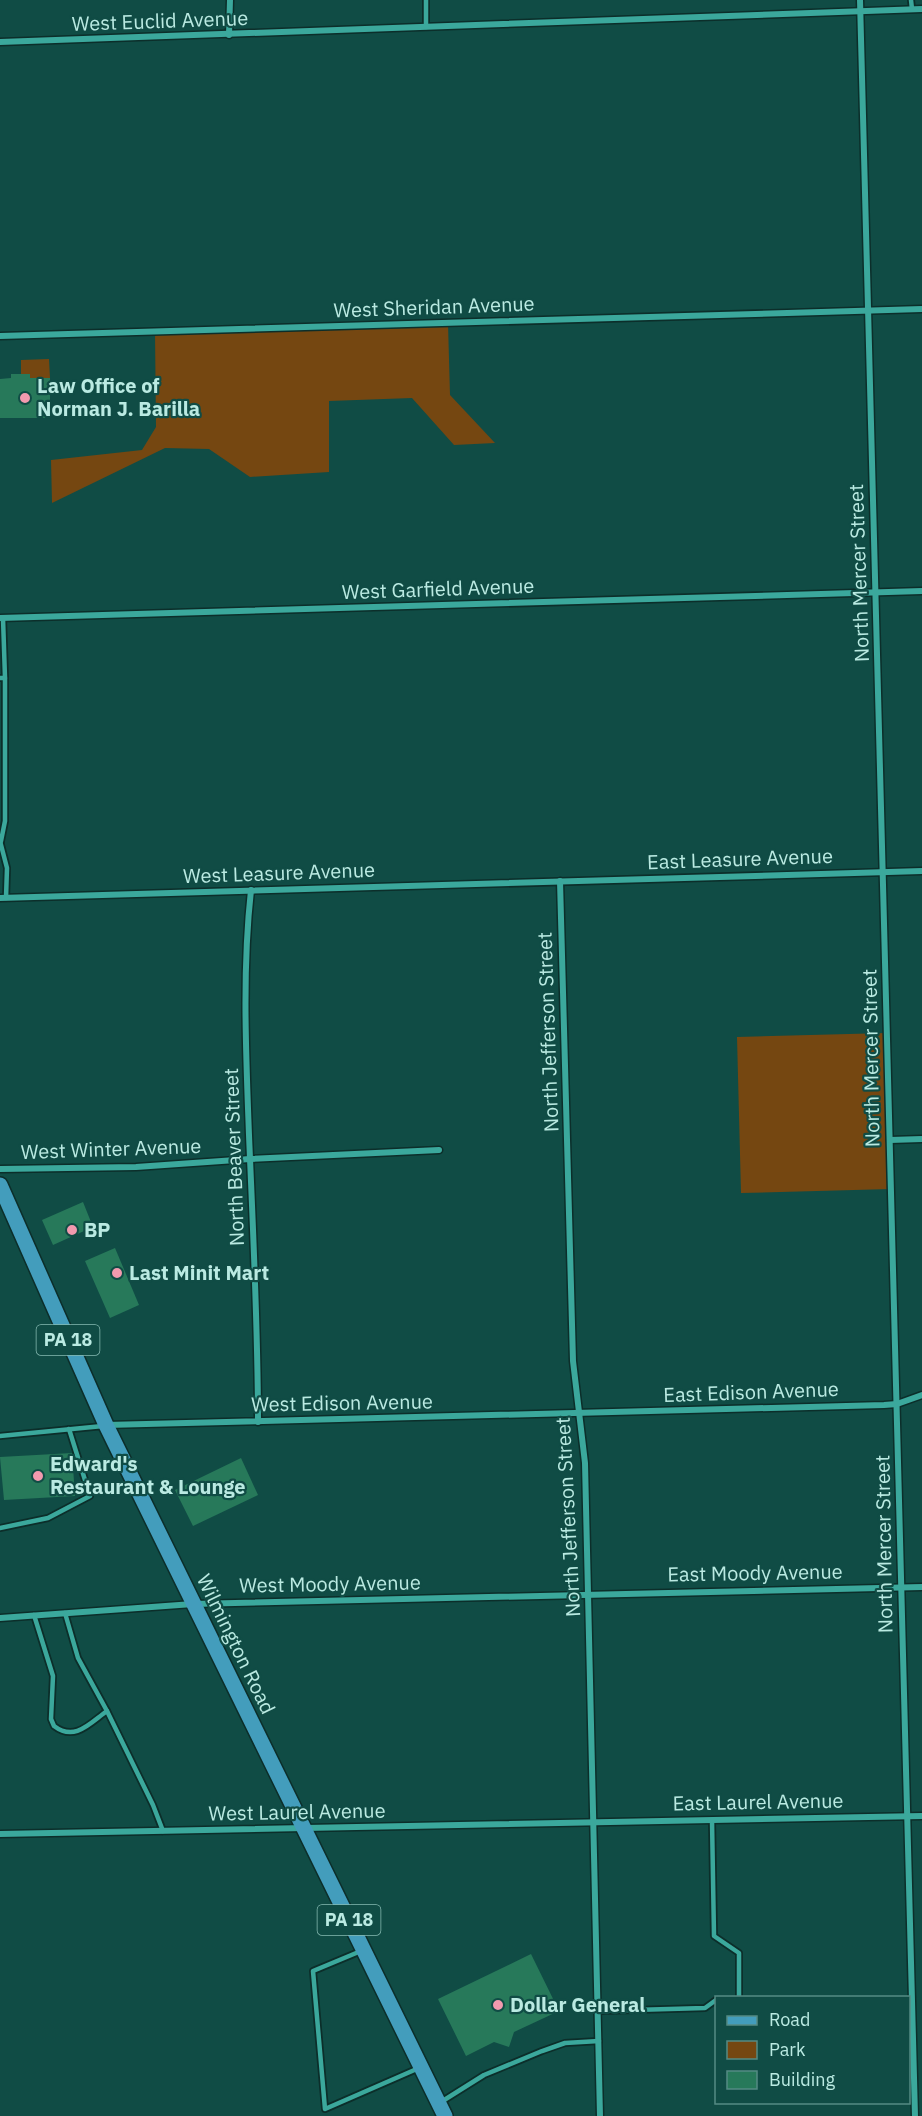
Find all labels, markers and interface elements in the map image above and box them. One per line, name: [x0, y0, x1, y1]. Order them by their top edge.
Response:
street label: West Euclid Avenue: [71, 4, 249, 37]
street label: West Sheridan Avenue: [333, 289, 535, 324]
place label: Law Office of Norman J. Barilla: [37, 372, 200, 422]
marker: Law Office of Norman J. Barilla: [18, 391, 32, 405]
street label: North Mercer Street: [842, 484, 875, 663]
street label: West Garfield Avenue: [341, 572, 535, 605]
street label: East Leasure Avenue: [647, 842, 833, 875]
street label: West Leasure Avenue: [182, 856, 375, 889]
street label: North Jefferson Street: [531, 932, 564, 1132]
street label: North Mercer Street: [855, 969, 886, 1147]
street label: North Beaver Street: [217, 1068, 250, 1246]
street label: West Winter Avenue: [20, 1132, 202, 1165]
place label: BP: [84, 1216, 110, 1243]
marker: BP: [65, 1223, 79, 1237]
place label: Last Minit Mart: [129, 1259, 269, 1286]
marker: Last Minit Mart: [110, 1266, 124, 1280]
road number: PA 18: [36, 1325, 100, 1355]
street label: East Edison Avenue: [663, 1375, 839, 1408]
street label: West Edison Avenue: [251, 1387, 433, 1418]
street label: North Jefferson Street: [549, 1416, 586, 1618]
place label: Edward's Restaurant & Lounge: [50, 1450, 246, 1500]
street label: North Mercer Street: [868, 1455, 899, 1633]
marker: Edward's Restaurant & Lounge: [31, 1469, 45, 1483]
street label: East Moody Avenue: [667, 1557, 843, 1588]
street label: West Moody Avenue: [239, 1568, 421, 1599]
street label: Wilmington Road: [191, 1569, 282, 1718]
street label: East Laurel Avenue: [672, 1787, 844, 1816]
street label: West Laurel Avenue: [208, 1796, 386, 1827]
road number: PA 18: [318, 1905, 380, 1935]
place label: Dollar General: [510, 1991, 645, 2018]
legend: [715, 1996, 910, 2104]
marker: Dollar General: [491, 1998, 505, 2012]
text: Road: [769, 2008, 810, 2031]
text: Park: [769, 2038, 806, 2061]
text: Building: [769, 2068, 836, 2091]

